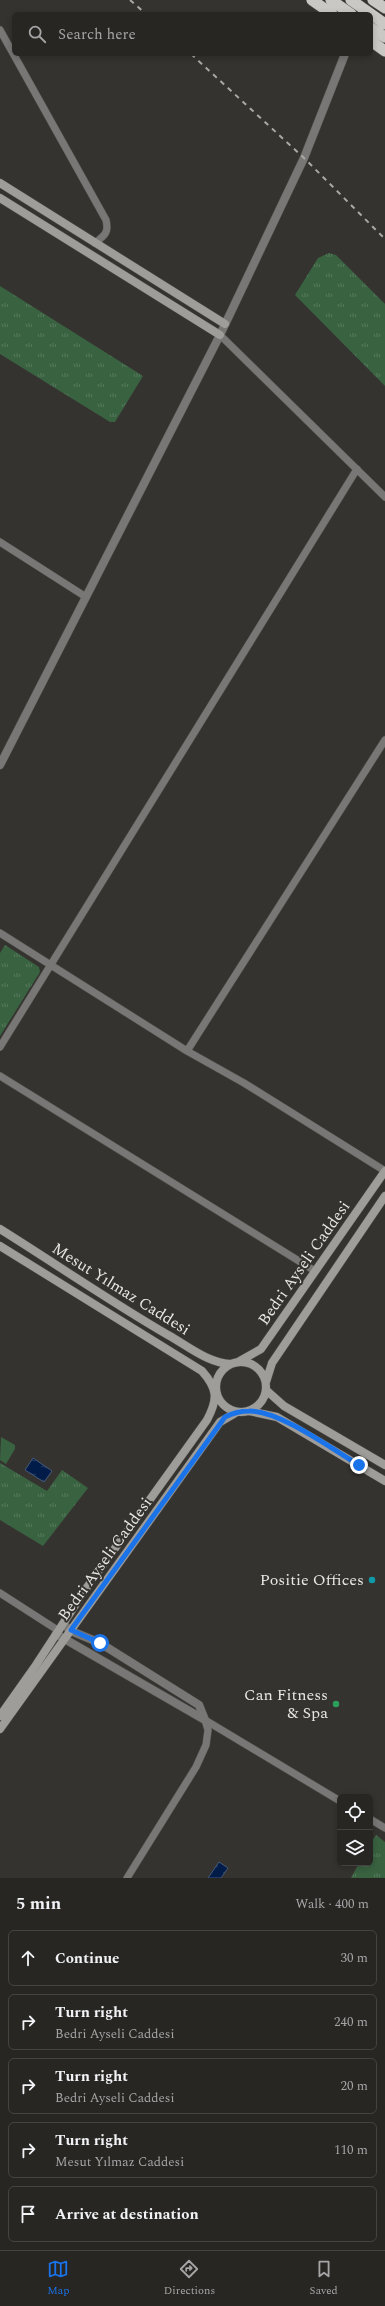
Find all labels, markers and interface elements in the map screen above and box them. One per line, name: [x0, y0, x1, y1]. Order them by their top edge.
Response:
search box: [12, 12, 373, 56]
icon: search: [26, 23, 48, 45]
text: Search here: [58, 23, 136, 46]
street label: Bedri Ayseli Caddesi: [252, 1196, 356, 1330]
street label: Mesut Yılmaz Caddesi: [47, 1237, 195, 1341]
route end: [350, 1456, 368, 1474]
street label: Bedri Ayseli Caddesi: [52, 1492, 158, 1626]
place label: Positie Offices: [260, 1568, 364, 1592]
marker: Positie Offices: [367, 1575, 377, 1585]
route start: [91, 1634, 109, 1652]
place label: Can Fitness & Spa: [244, 1683, 328, 1725]
marker: Can Fitness & Spa: [331, 1699, 341, 1709]
map controls: [337, 1794, 373, 1866]
button: locate: [337, 1794, 373, 1830]
button: layers: [337, 1830, 373, 1866]
text: 5 min: [16, 1891, 61, 1917]
text: Walk · 400 m: [295, 1894, 369, 1914]
icon: ahead: [17, 1947, 39, 1969]
text: Continue: [55, 1947, 120, 1970]
text: 30 m: [341, 1948, 368, 1968]
text: Turn right: [55, 2001, 128, 2024]
icon: right: [17, 2011, 39, 2033]
text: 240 m: [334, 2012, 368, 2032]
text: Bedri Ayseli Caddesi: [55, 2024, 175, 2044]
text: Turn right: [55, 2065, 128, 2088]
icon: right: [17, 2075, 39, 2097]
text: 20 m: [341, 2076, 368, 2096]
text: Bedri Ayseli Caddesi: [55, 2088, 175, 2108]
text: Turn right: [55, 2129, 128, 2152]
icon: right: [17, 2139, 39, 2161]
text: 110 m: [334, 2140, 368, 2160]
text: Mesut Yılmaz Caddesi: [55, 2152, 184, 2172]
icon: arrive: [17, 2203, 39, 2225]
text: Arrive at destination: [55, 2203, 199, 2226]
tab: Map: [47, 2258, 69, 2299]
tab: Directions: [164, 2258, 215, 2299]
tab: Saved: [310, 2258, 338, 2299]

